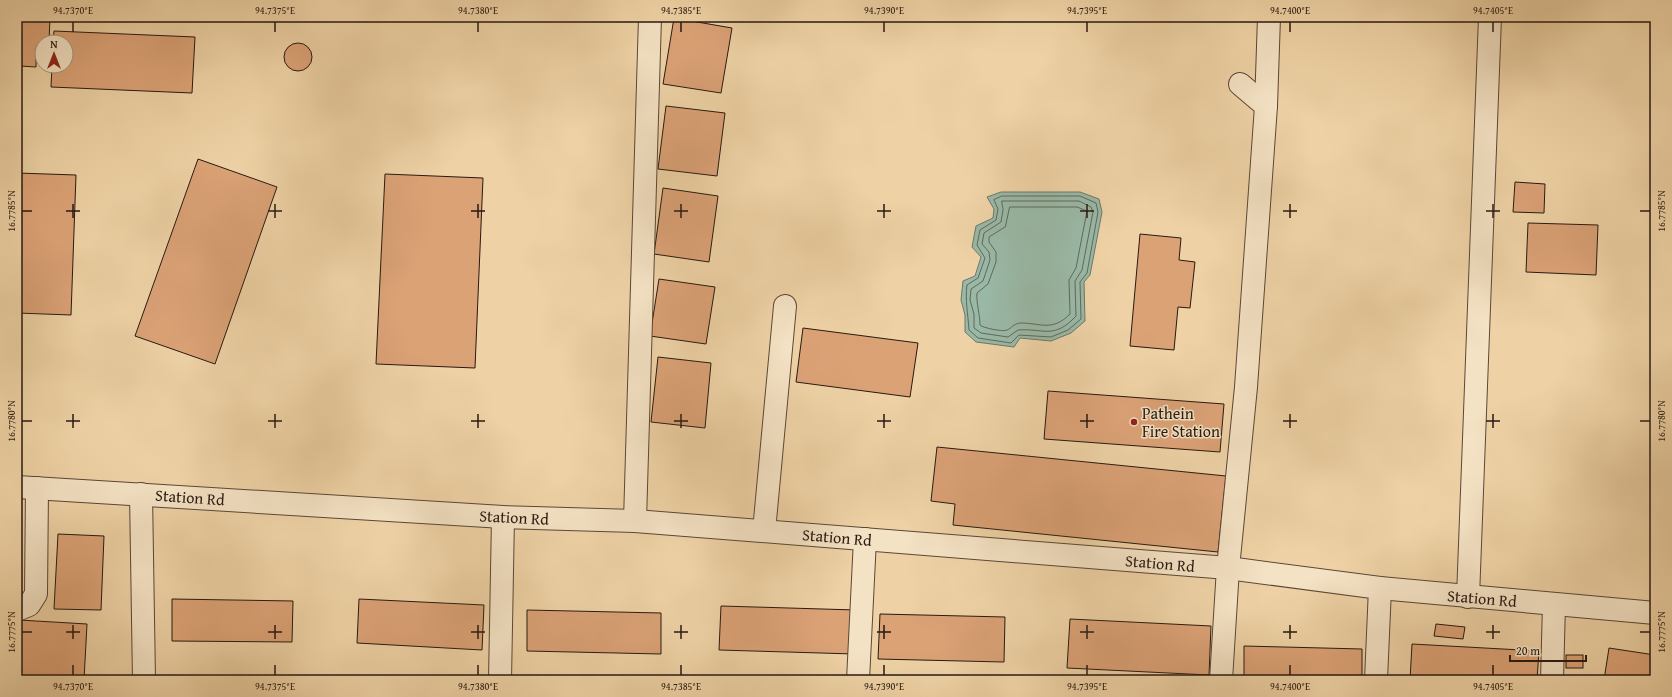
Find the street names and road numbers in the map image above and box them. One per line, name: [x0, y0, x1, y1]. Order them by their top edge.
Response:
street label: Station Rd: [154, 483, 226, 511]
street label: Station Rd: [479, 503, 550, 531]
street label: Station Rd: [801, 522, 873, 552]
street label: Station Rd: [1124, 548, 1196, 578]
street label: Station Rd: [1446, 583, 1518, 613]

